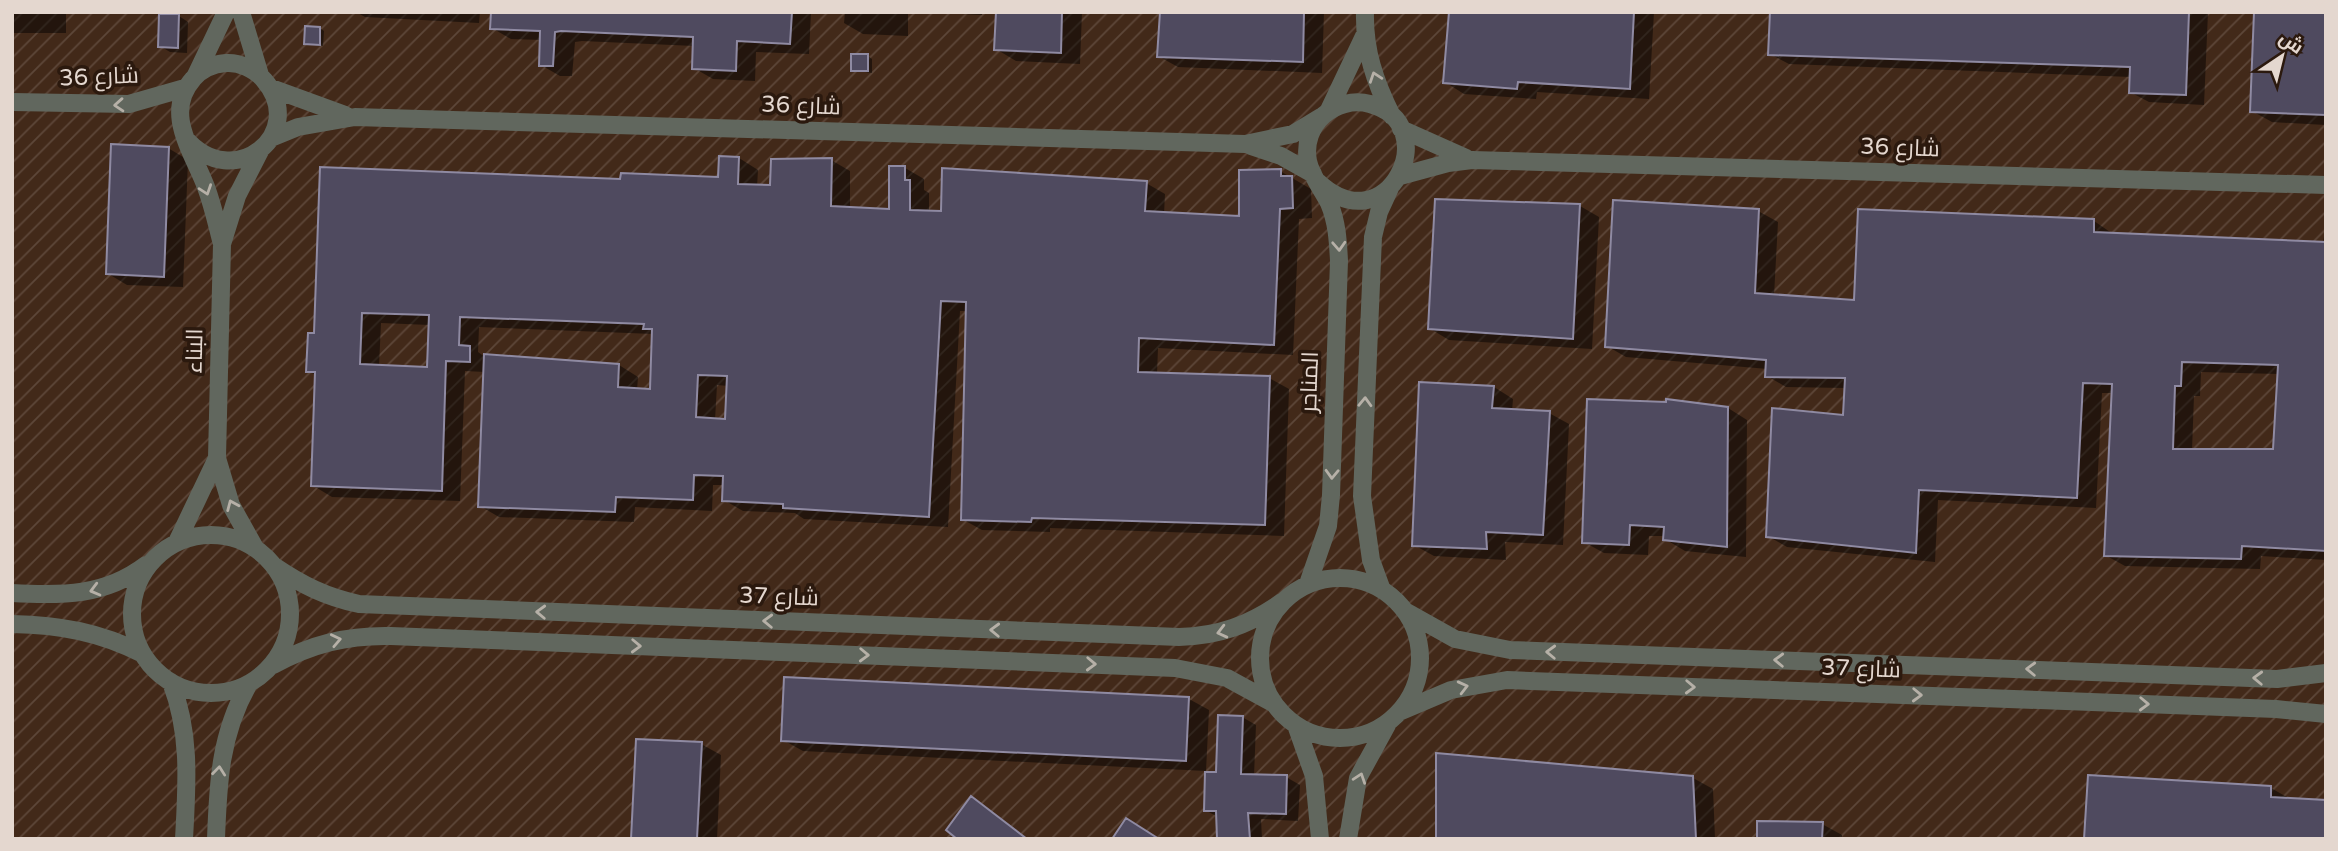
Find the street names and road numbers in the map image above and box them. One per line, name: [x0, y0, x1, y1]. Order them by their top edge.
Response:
street label: شارع 36: [59, 62, 139, 93]
street label: شارع 36: [761, 91, 841, 122]
street label: شارع 36: [1860, 133, 1940, 164]
street label: البناء: [181, 328, 209, 374]
street label: المناجر: [1295, 351, 1325, 415]
street label: شارع 37: [739, 582, 819, 613]
street label: شارع 37: [1821, 654, 1901, 685]

